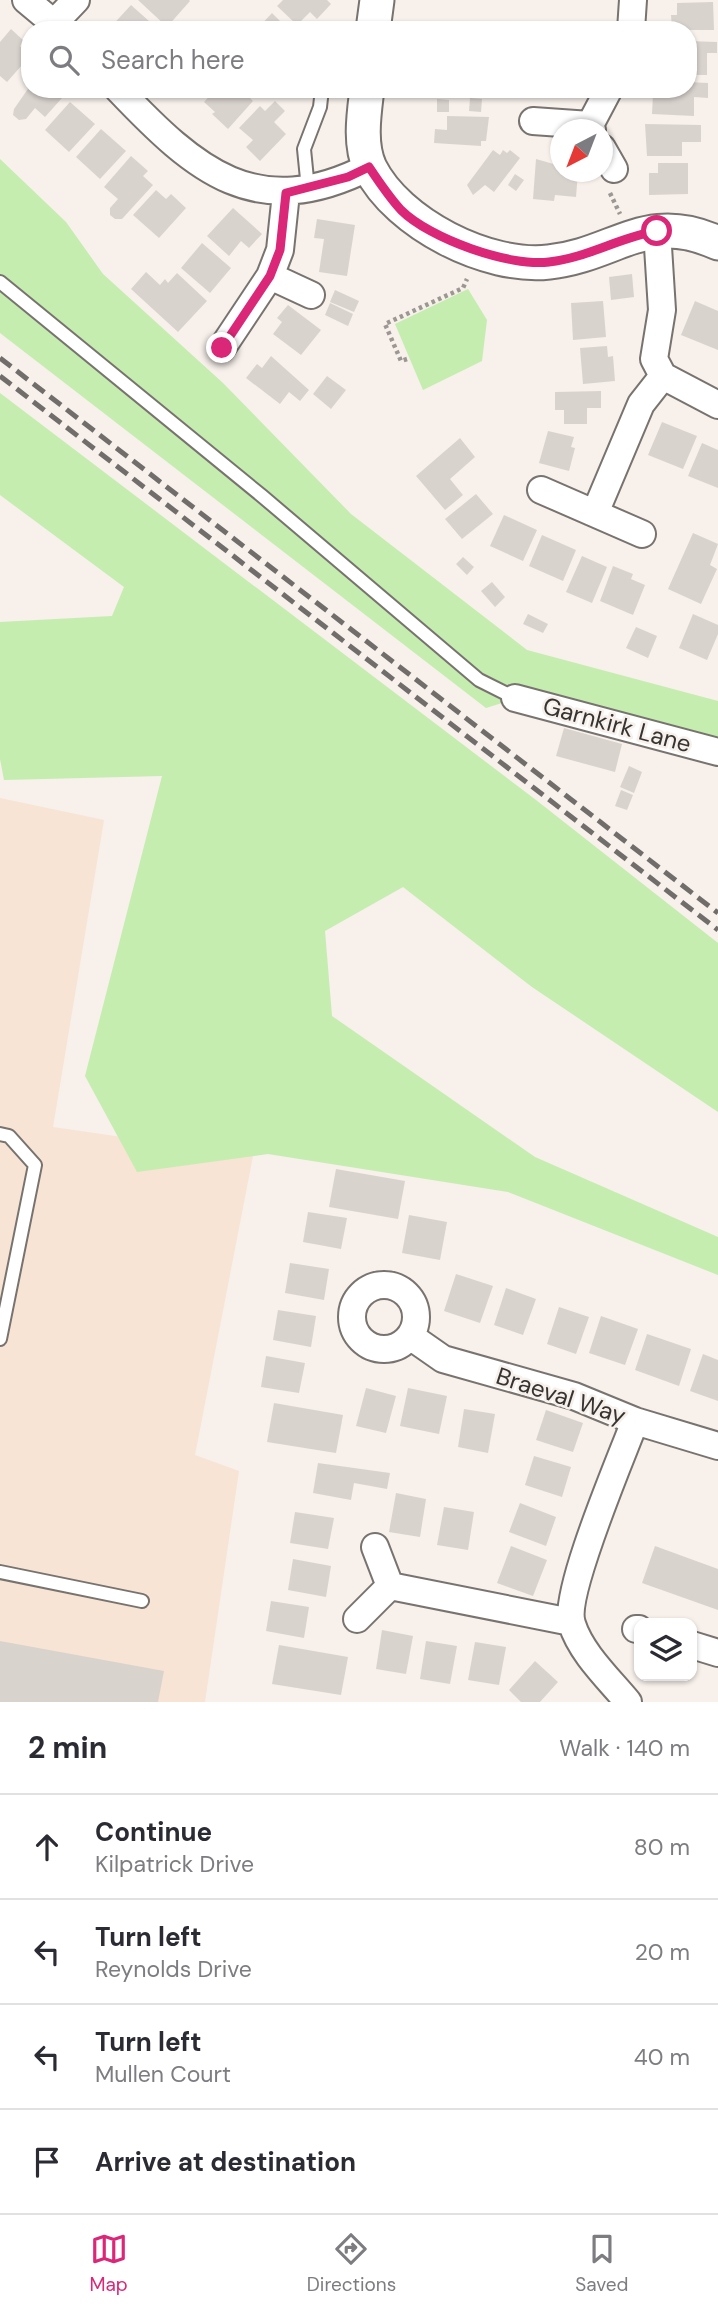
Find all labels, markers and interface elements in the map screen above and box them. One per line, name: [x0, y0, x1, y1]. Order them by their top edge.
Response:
search box: [21, 21, 697, 98]
icon: search: [45, 41, 83, 79]
text: Search here: [101, 43, 244, 77]
north arrow: [550, 119, 613, 182]
route start: [641, 215, 672, 246]
route end: [206, 332, 237, 363]
street label: Garnkirk Lane: [540, 690, 695, 759]
street label: Braeval Way: [492, 1360, 630, 1431]
map controls: [634, 1618, 697, 1681]
button: layers: [634, 1618, 697, 1681]
text: 2 min: [28, 1728, 107, 1767]
text: Walk · 140 m: [559, 1733, 690, 1763]
text: Continue: [95, 1815, 212, 1849]
icon: ahead: [28, 1828, 66, 1866]
text: 80 m: [634, 1832, 690, 1862]
text: Kilpatrick Drive: [95, 1849, 254, 1879]
text: Turn left: [95, 1920, 202, 1954]
icon: left: [28, 1933, 66, 1971]
text: 20 m: [635, 1937, 690, 1967]
text: Reynolds Drive: [95, 1954, 252, 1984]
text: Turn left: [95, 2025, 202, 2059]
icon: left: [28, 2038, 66, 2076]
text: 40 m: [634, 2042, 690, 2072]
text: Mullen Court: [95, 2059, 231, 2089]
icon: arrive: [28, 2143, 66, 2181]
text: Arrive at destination: [95, 2145, 356, 2179]
tab: Map: [90, 2230, 128, 2297]
tab: Directions: [307, 2230, 396, 2297]
tab: Saved: [575, 2230, 628, 2297]

